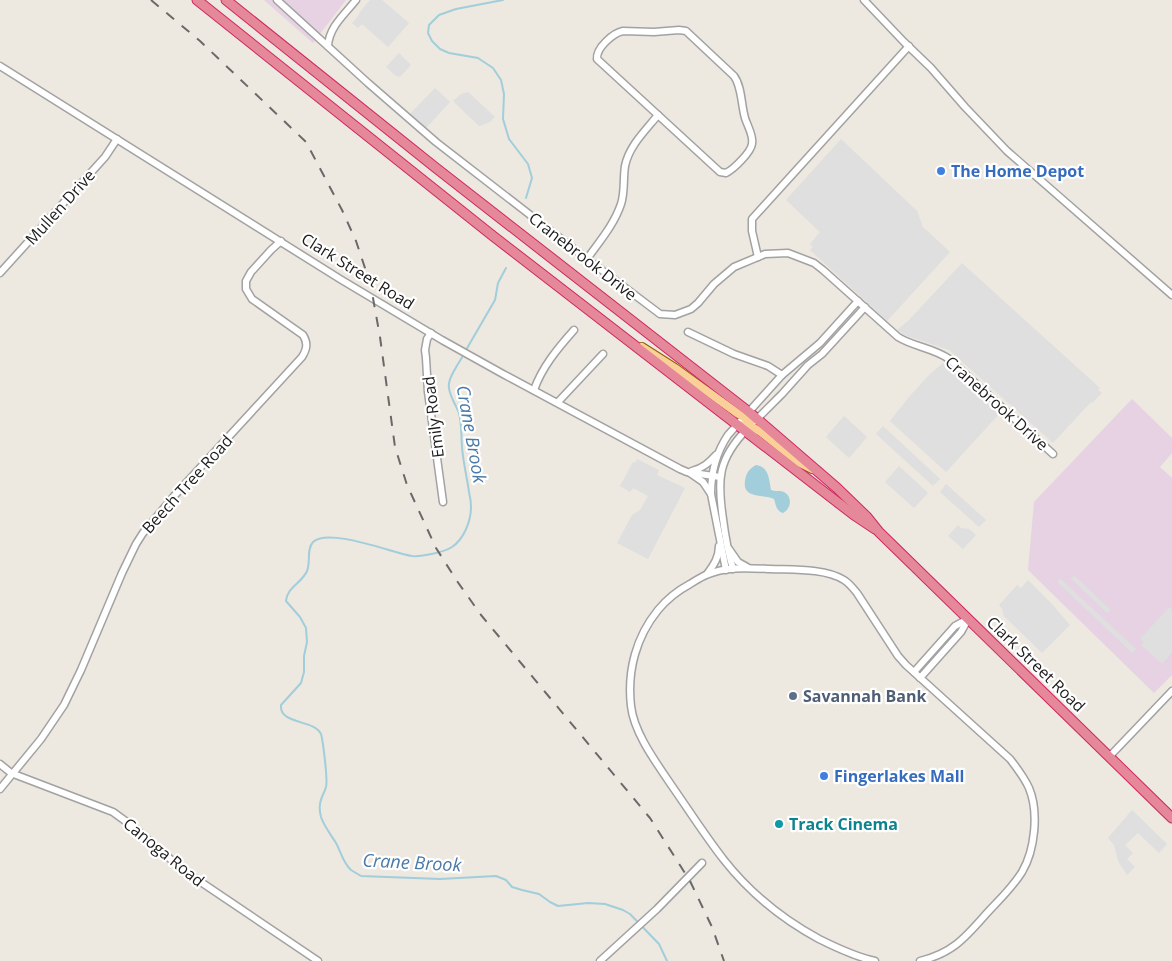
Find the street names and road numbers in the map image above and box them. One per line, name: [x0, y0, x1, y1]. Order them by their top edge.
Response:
street label: Mullen Drive: [20, 165, 100, 249]
street label: Cranebrook Drive: [524, 207, 642, 305]
street label: Clark Street Road: [297, 227, 419, 315]
street label: Cranebrook Drive: [941, 351, 1053, 455]
street label: Emily Road: [417, 375, 449, 459]
street label: Beech Tree Road: [137, 430, 237, 538]
street label: Clark Street Road: [982, 611, 1090, 717]
street label: Canoga Road: [119, 813, 209, 891]

